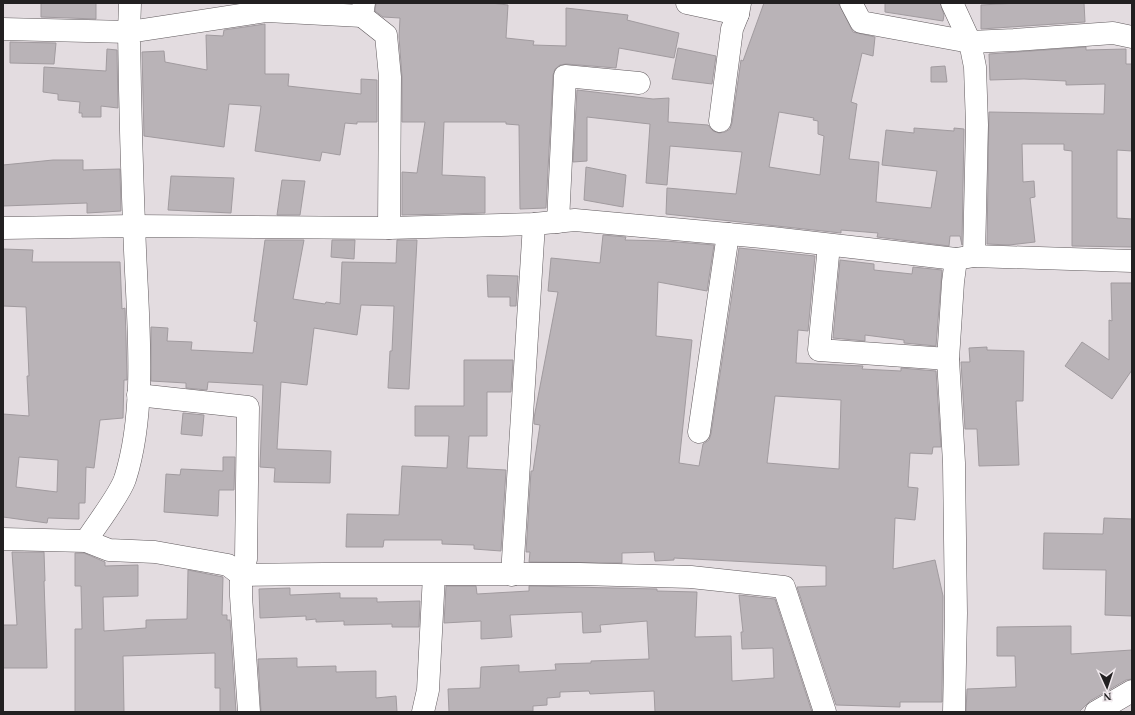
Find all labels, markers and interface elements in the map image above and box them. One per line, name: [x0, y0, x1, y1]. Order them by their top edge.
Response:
north arrow: [1087, 667, 1127, 707]
text: N: [1103, 691, 1112, 703]

